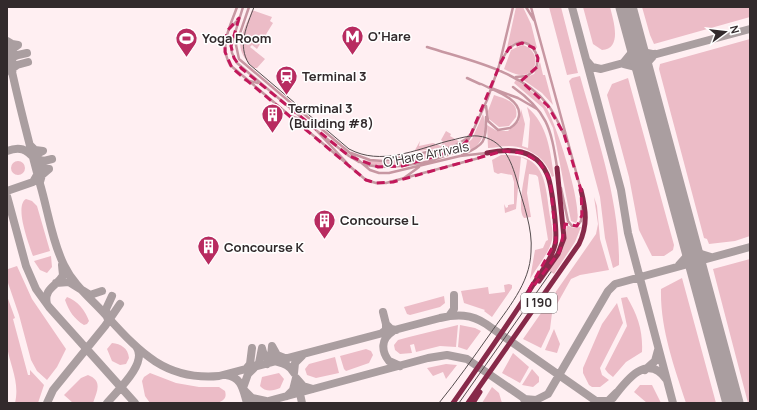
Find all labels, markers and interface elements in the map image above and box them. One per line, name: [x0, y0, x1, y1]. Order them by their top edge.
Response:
north arrow: [705, 12, 745, 52]
metro station icon: O'Hare: [340, 23, 366, 56]
text: N: [727, 24, 743, 35]
sports icon: Yoga Room: [174, 25, 200, 58]
place label: O'Hare: [368, 27, 411, 45]
place label: Yoga Room: [202, 29, 271, 47]
station icon: Terminal 3: [274, 63, 300, 96]
place label: Terminal 3: [302, 67, 367, 85]
place label: Terminal 3 (Building #8): [288, 99, 374, 132]
building icon: Terminal 3 (Building #8): [260, 102, 286, 135]
street label: O'Hare Arrivals: [382, 137, 471, 171]
building icon: Concourse L: [311, 207, 337, 240]
place label: Concourse L: [340, 211, 419, 229]
building icon: Concourse K: [195, 234, 221, 267]
place label: Concourse K: [224, 238, 305, 256]
road number: I 190: [521, 293, 557, 313]

